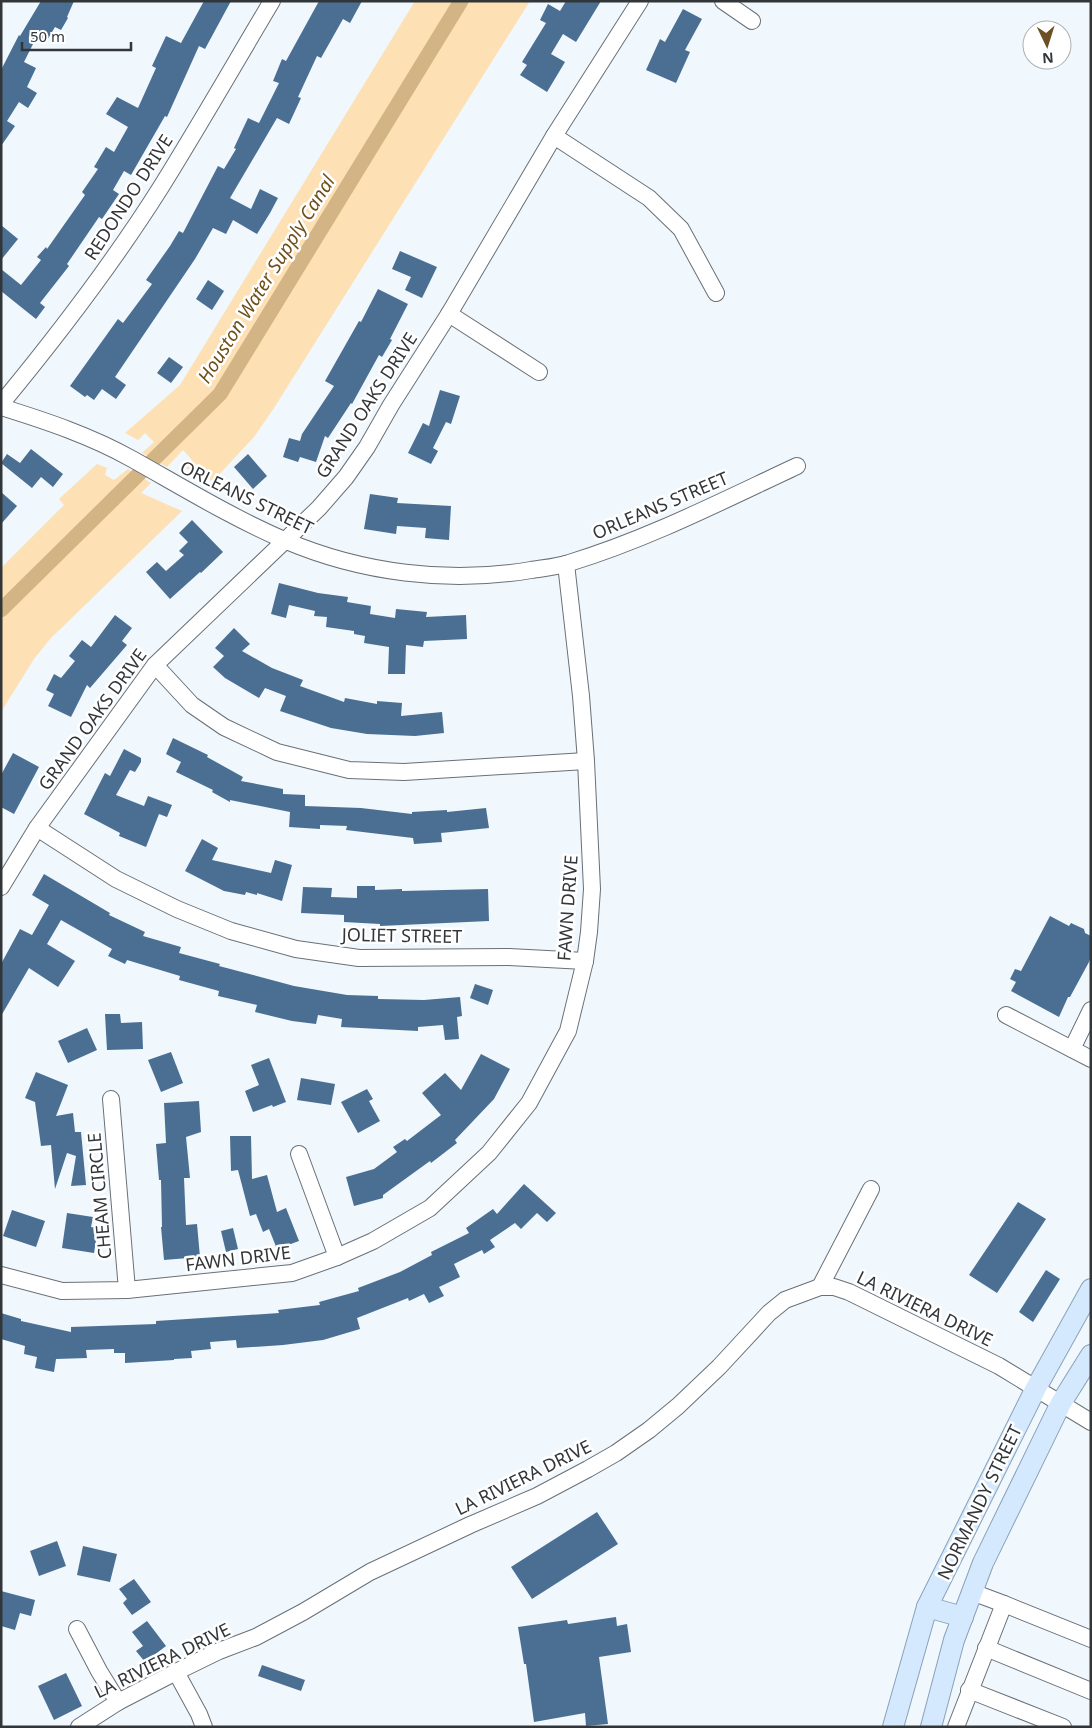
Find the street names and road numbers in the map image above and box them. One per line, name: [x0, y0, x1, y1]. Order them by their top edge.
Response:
street label: REDONDO DRIVE: [78, 130, 178, 264]
street label: GRAND OAKS DRIVE: [310, 327, 422, 483]
street label: ORLEANS STREET: [176, 454, 318, 540]
street label: ORLEANS STREET: [588, 466, 732, 544]
street label: GRAND OAKS DRIVE: [32, 643, 152, 795]
street label: FAWN DRIVE: [551, 854, 583, 962]
street label: JOLIET STREET: [340, 922, 462, 948]
street label: CHEAM CIRCLE: [82, 1132, 116, 1260]
street label: FAWN DRIVE: [184, 1240, 292, 1276]
street label: LA RIVIERA DRIVE: [853, 1265, 997, 1351]
street label: NORMANDY STREET: [931, 1421, 1027, 1583]
street label: LA RIVIERA DRIVE: [451, 1434, 595, 1520]
street label: LA RIVIERA DRIVE: [90, 1617, 234, 1703]

